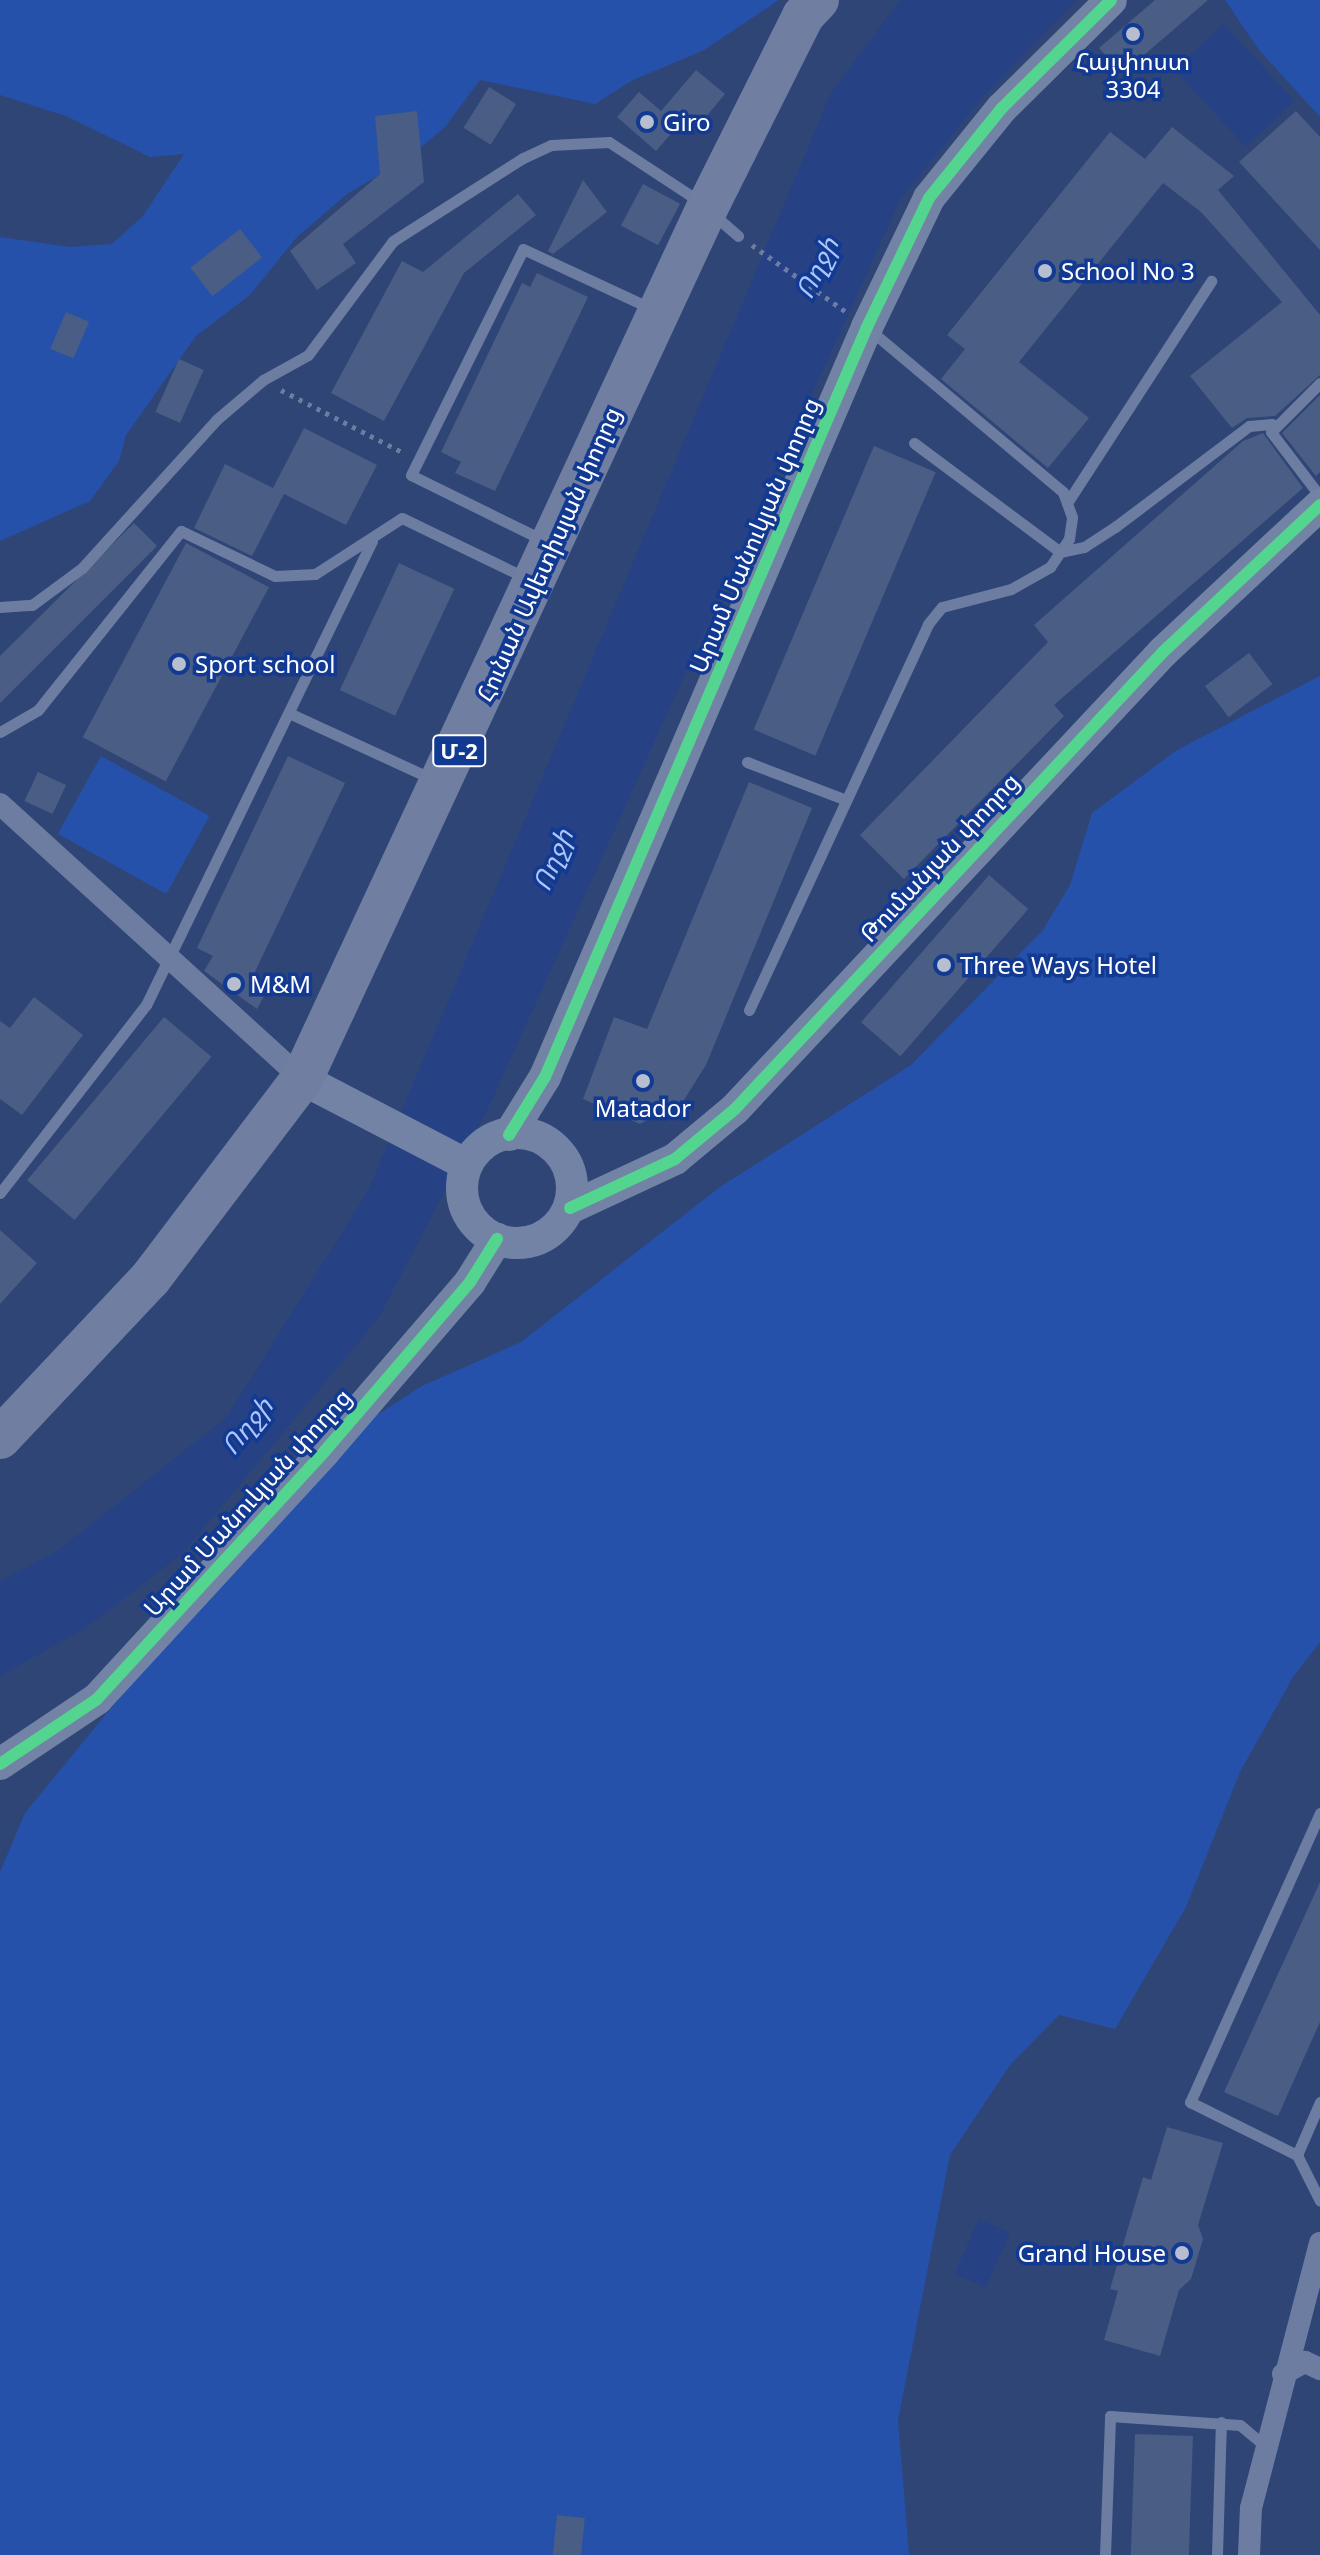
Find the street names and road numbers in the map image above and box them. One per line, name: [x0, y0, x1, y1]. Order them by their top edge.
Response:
street label: Արամ Մանուկյան փողոց: [683, 393, 825, 677]
street label: Հունան Ավետիսյան փողոց: [470, 402, 626, 706]
road number: Մ-2: [431, 733, 487, 769]
street label: Թումանյան փողոց: [853, 767, 1025, 947]
street label: Արամ Մանուկյան փողոց: [137, 1382, 357, 1622]

